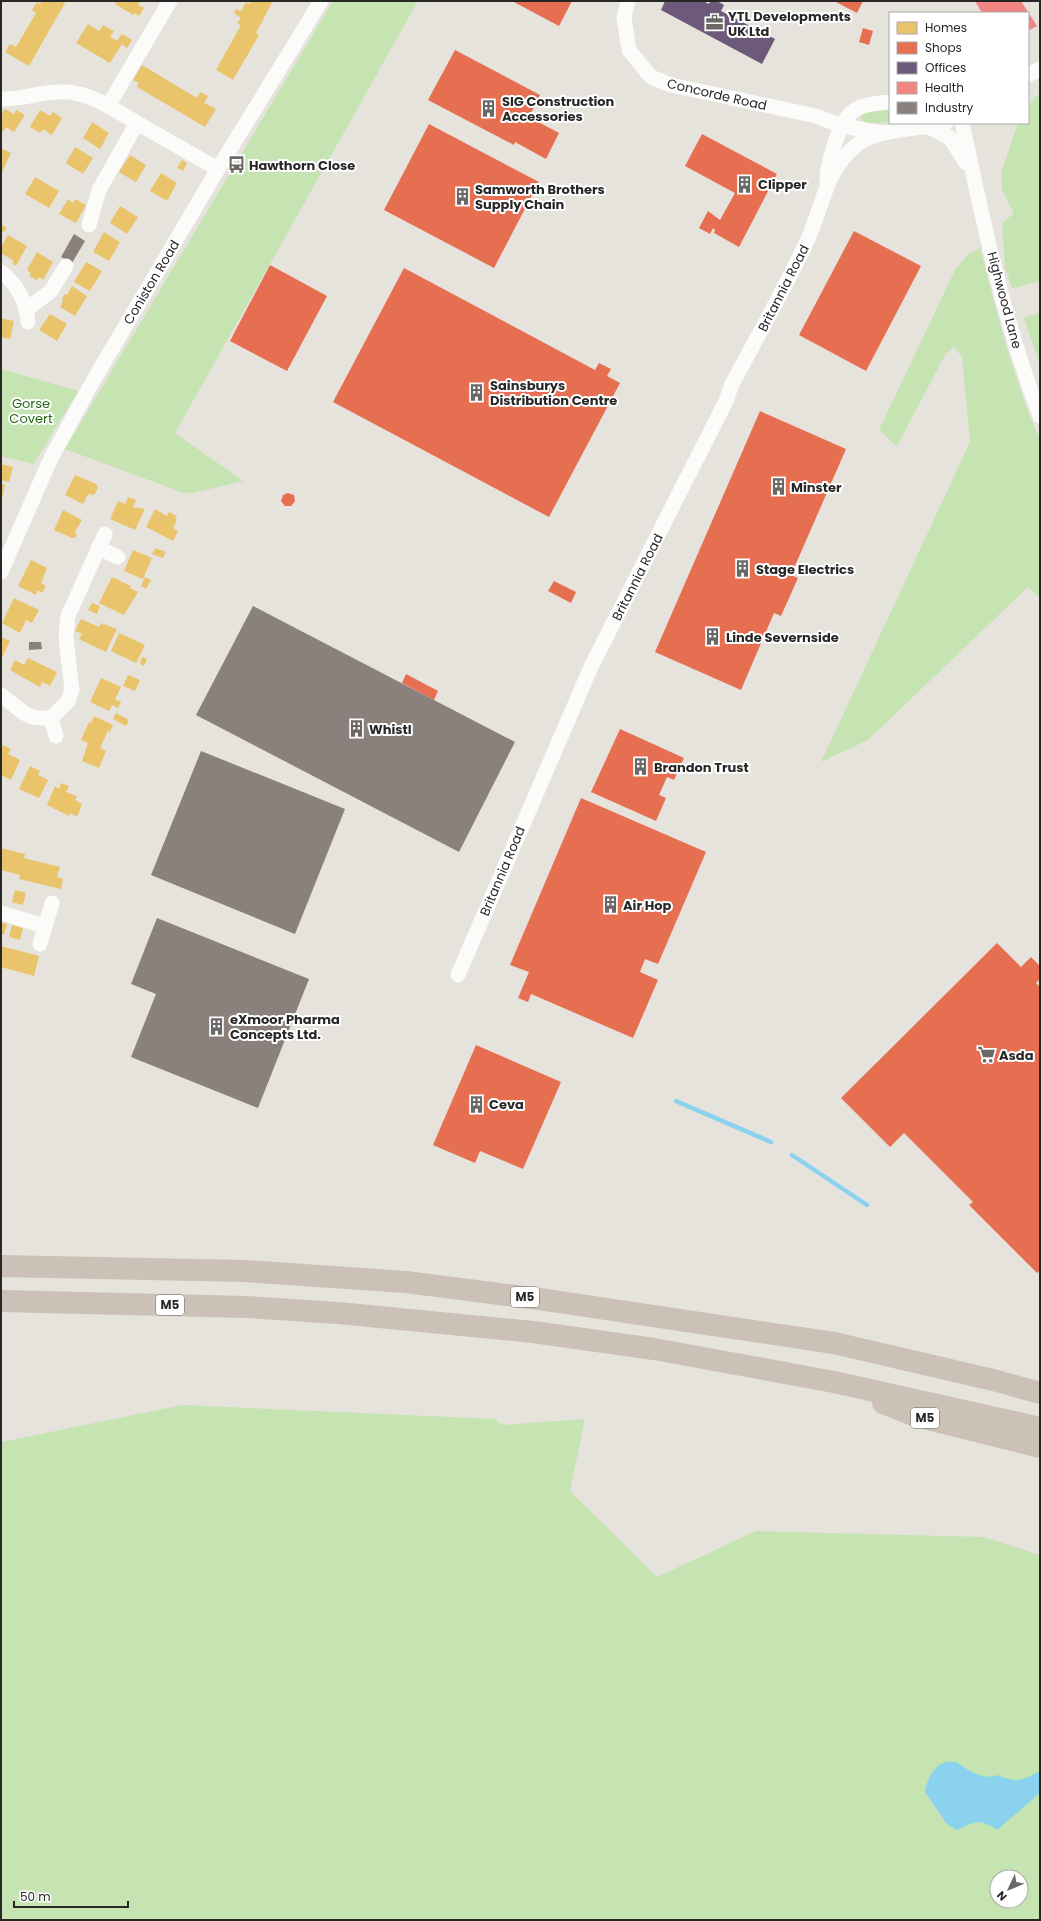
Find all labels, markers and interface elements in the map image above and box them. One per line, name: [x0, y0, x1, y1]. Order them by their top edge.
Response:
place label: YTL Developments UK Ltd: [728, 7, 851, 41]
legend: [889, 12, 1029, 124]
office icon: YTL Developments UK Ltd: [705, 13, 725, 33]
text: Homes: [925, 19, 967, 36]
text: Shops: [925, 39, 962, 56]
text: Offices: [925, 59, 966, 76]
street label: Concorde Road: [665, 74, 769, 115]
text: Health: [925, 79, 964, 96]
place label: SIG Construction Accessories: [502, 92, 615, 126]
building icon: SIG Construction Accessories: [479, 98, 499, 118]
text: Industry: [925, 99, 974, 116]
bus stop icon: Hawthorn Close: [226, 155, 246, 175]
place label: Hawthorn Close: [249, 156, 355, 175]
building icon: Clipper: [735, 174, 755, 194]
place label: Clipper: [758, 175, 807, 194]
place label: Samworth Brothers Supply Chain: [475, 180, 605, 214]
building icon: Samworth Brothers Supply Chain: [452, 186, 472, 206]
street label: Coniston Road: [119, 237, 184, 328]
street label: Britannia Road: [753, 241, 814, 335]
street label: Highwood Lane: [982, 250, 1027, 351]
place label: Sainsburys Distribution Centre: [490, 376, 617, 410]
building icon: Sainsburys Distribution Centre: [467, 382, 487, 402]
park label: Gorse Covert: [9, 394, 53, 428]
building icon: Minster: [768, 477, 788, 497]
place label: Minster: [791, 478, 842, 497]
street label: Britannia Road: [607, 530, 668, 624]
building icon: Stage Electrics: [733, 559, 753, 579]
place label: Stage Electrics: [756, 560, 854, 579]
building icon: Linde Severnside: [703, 627, 723, 647]
place label: Linde Severnside: [726, 628, 839, 647]
building icon: Whistl: [346, 719, 366, 739]
place label: Whistl: [369, 720, 412, 739]
building icon: Brandon Trust: [631, 757, 651, 777]
place label: Brandon Trust: [654, 758, 749, 777]
street label: Britannia Road: [475, 824, 530, 919]
building icon: Air Hop: [600, 895, 620, 915]
place label: Air Hop: [623, 896, 672, 915]
place label: eXmoor Pharma Concepts Ltd.: [230, 1010, 340, 1044]
building icon: eXmoor Pharma Concepts Ltd.: [207, 1016, 227, 1036]
supermarket icon: Asda: [976, 1045, 996, 1065]
place label: Asda: [999, 1046, 1034, 1065]
building icon: Ceva: [466, 1094, 486, 1114]
place label: Ceva: [489, 1095, 524, 1114]
road number: M5: [511, 1287, 539, 1307]
road number: M5: [156, 1295, 184, 1315]
road number: M5: [911, 1408, 939, 1428]
north arrow: [989, 1869, 1029, 1909]
scale bar: [14, 1883, 128, 1909]
text: N: [993, 1887, 1010, 1904]
text: 50 m: [20, 1888, 51, 1905]

